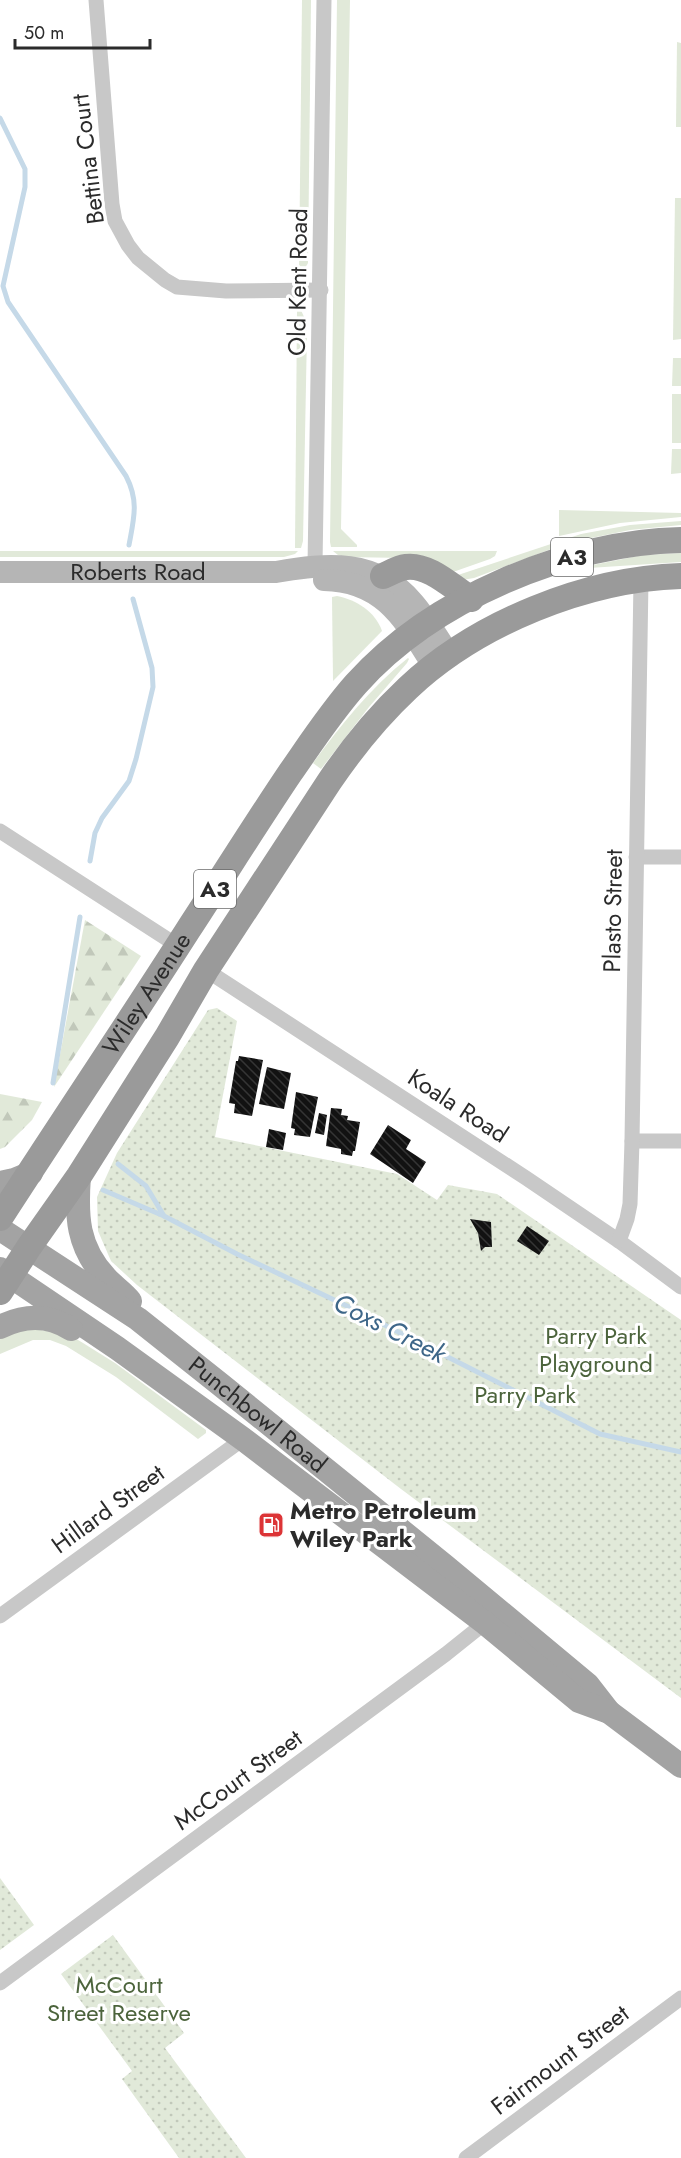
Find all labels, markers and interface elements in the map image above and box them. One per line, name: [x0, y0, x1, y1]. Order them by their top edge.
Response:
scale bar: [15, 12, 150, 50]
text: 50 m: [24, 20, 64, 46]
street label: Bettina Court: [62, 92, 113, 226]
street label: Old Kent Road: [279, 208, 316, 356]
road number: A3: [551, 538, 593, 576]
street label: Roberts Road: [70, 554, 206, 589]
street label: Plasto Street: [594, 849, 631, 973]
road number: A3: [194, 870, 236, 908]
street label: Wiley Avenue: [93, 925, 199, 1062]
street label: Koala Road: [401, 1060, 515, 1151]
water label: Coxs Creek: [327, 1283, 455, 1373]
park label: Parry Park Playground: [539, 1318, 653, 1381]
street label: Punchbowl Road: [181, 1348, 335, 1481]
park label: Parry Park: [474, 1377, 576, 1412]
street label: Hillard Street: [44, 1455, 172, 1562]
place label: Metro Petroleum Wiley Park: [290, 1493, 477, 1556]
fuel station icon: Metro Petroleum Wiley Park: [256, 1510, 286, 1540]
street label: McCourt Street: [166, 1721, 309, 1838]
park label: McCourt Street Reserve: [47, 1967, 191, 2030]
street label: Fairmount Street: [483, 1996, 636, 2123]

